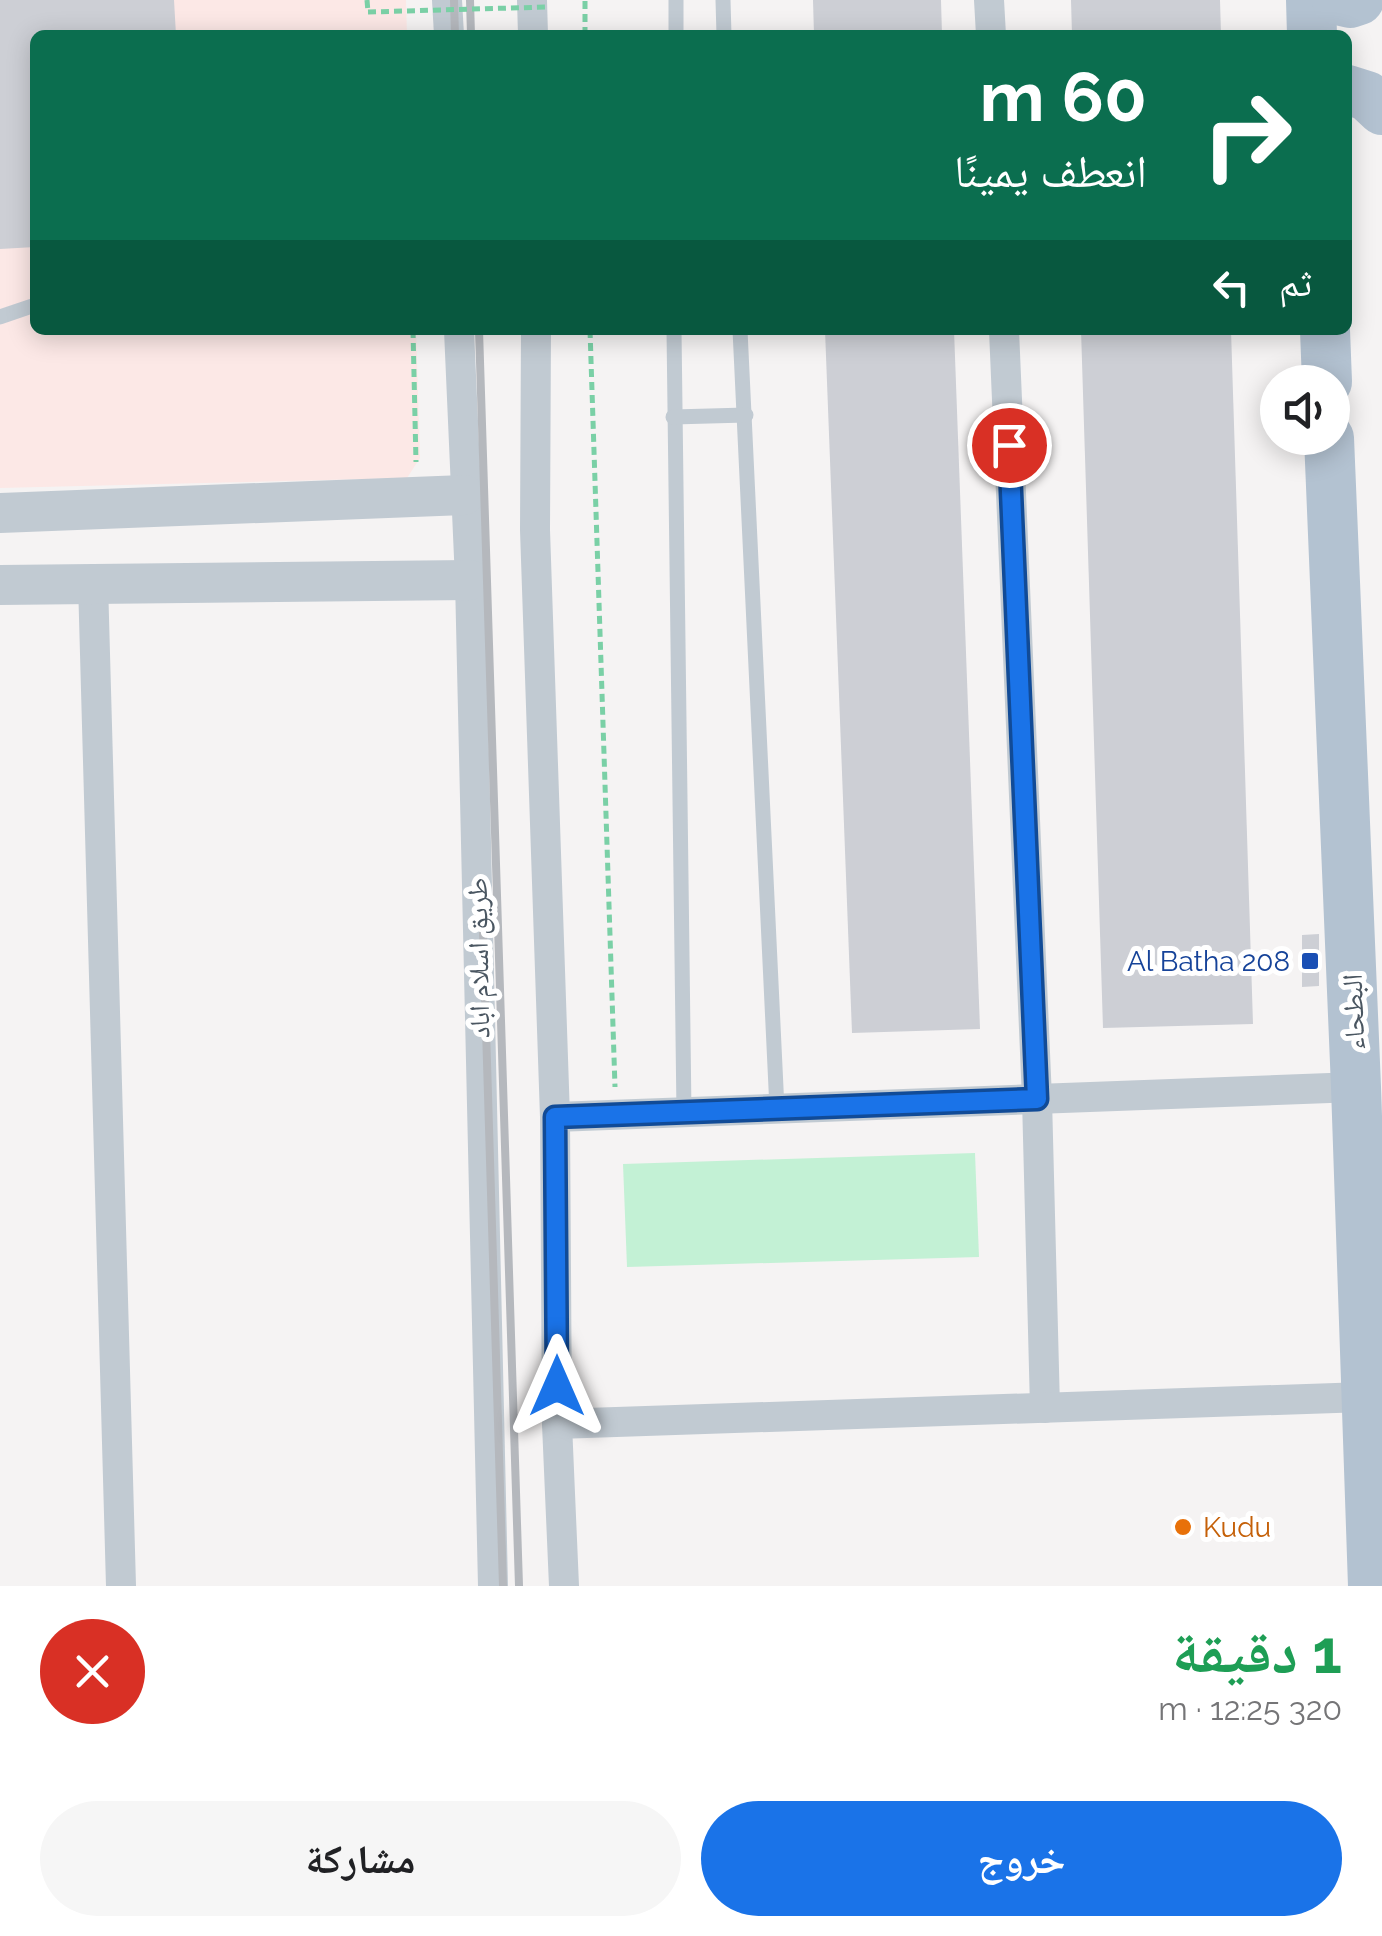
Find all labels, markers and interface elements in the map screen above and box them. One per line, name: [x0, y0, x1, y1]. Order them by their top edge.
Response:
text: 60 m: [980, 55, 1147, 137]
icon: right: [1182, 70, 1312, 200]
text: انعطف يمينًا: [954, 145, 1147, 198]
icon: left: [1204, 260, 1259, 315]
text: ثم: [1279, 260, 1312, 305]
map controls: [1260, 365, 1350, 455]
button: sound: [1260, 365, 1350, 455]
pin: [967, 403, 1052, 488]
icon: arrive: [982, 418, 1037, 473]
street label: طريق اسلام اباد: [461, 877, 498, 1039]
place label: Al Batha 208: [1127, 945, 1290, 978]
marker: Al Batha 208: [1299, 950, 1321, 972]
street label: البطحاء: [1336, 973, 1371, 1051]
position arrow: [505, 1334, 609, 1438]
place label: Kudu: [1203, 1511, 1271, 1544]
marker: Kudu: [1172, 1516, 1194, 1538]
text: 1 دقيقة: [1172, 1617, 1342, 1687]
button: close: [40, 1619, 145, 1724]
text: 320 m · 12:25: [1158, 1690, 1342, 1727]
button: مشاركة: [40, 1801, 681, 1916]
button: خروج: [701, 1801, 1342, 1916]

